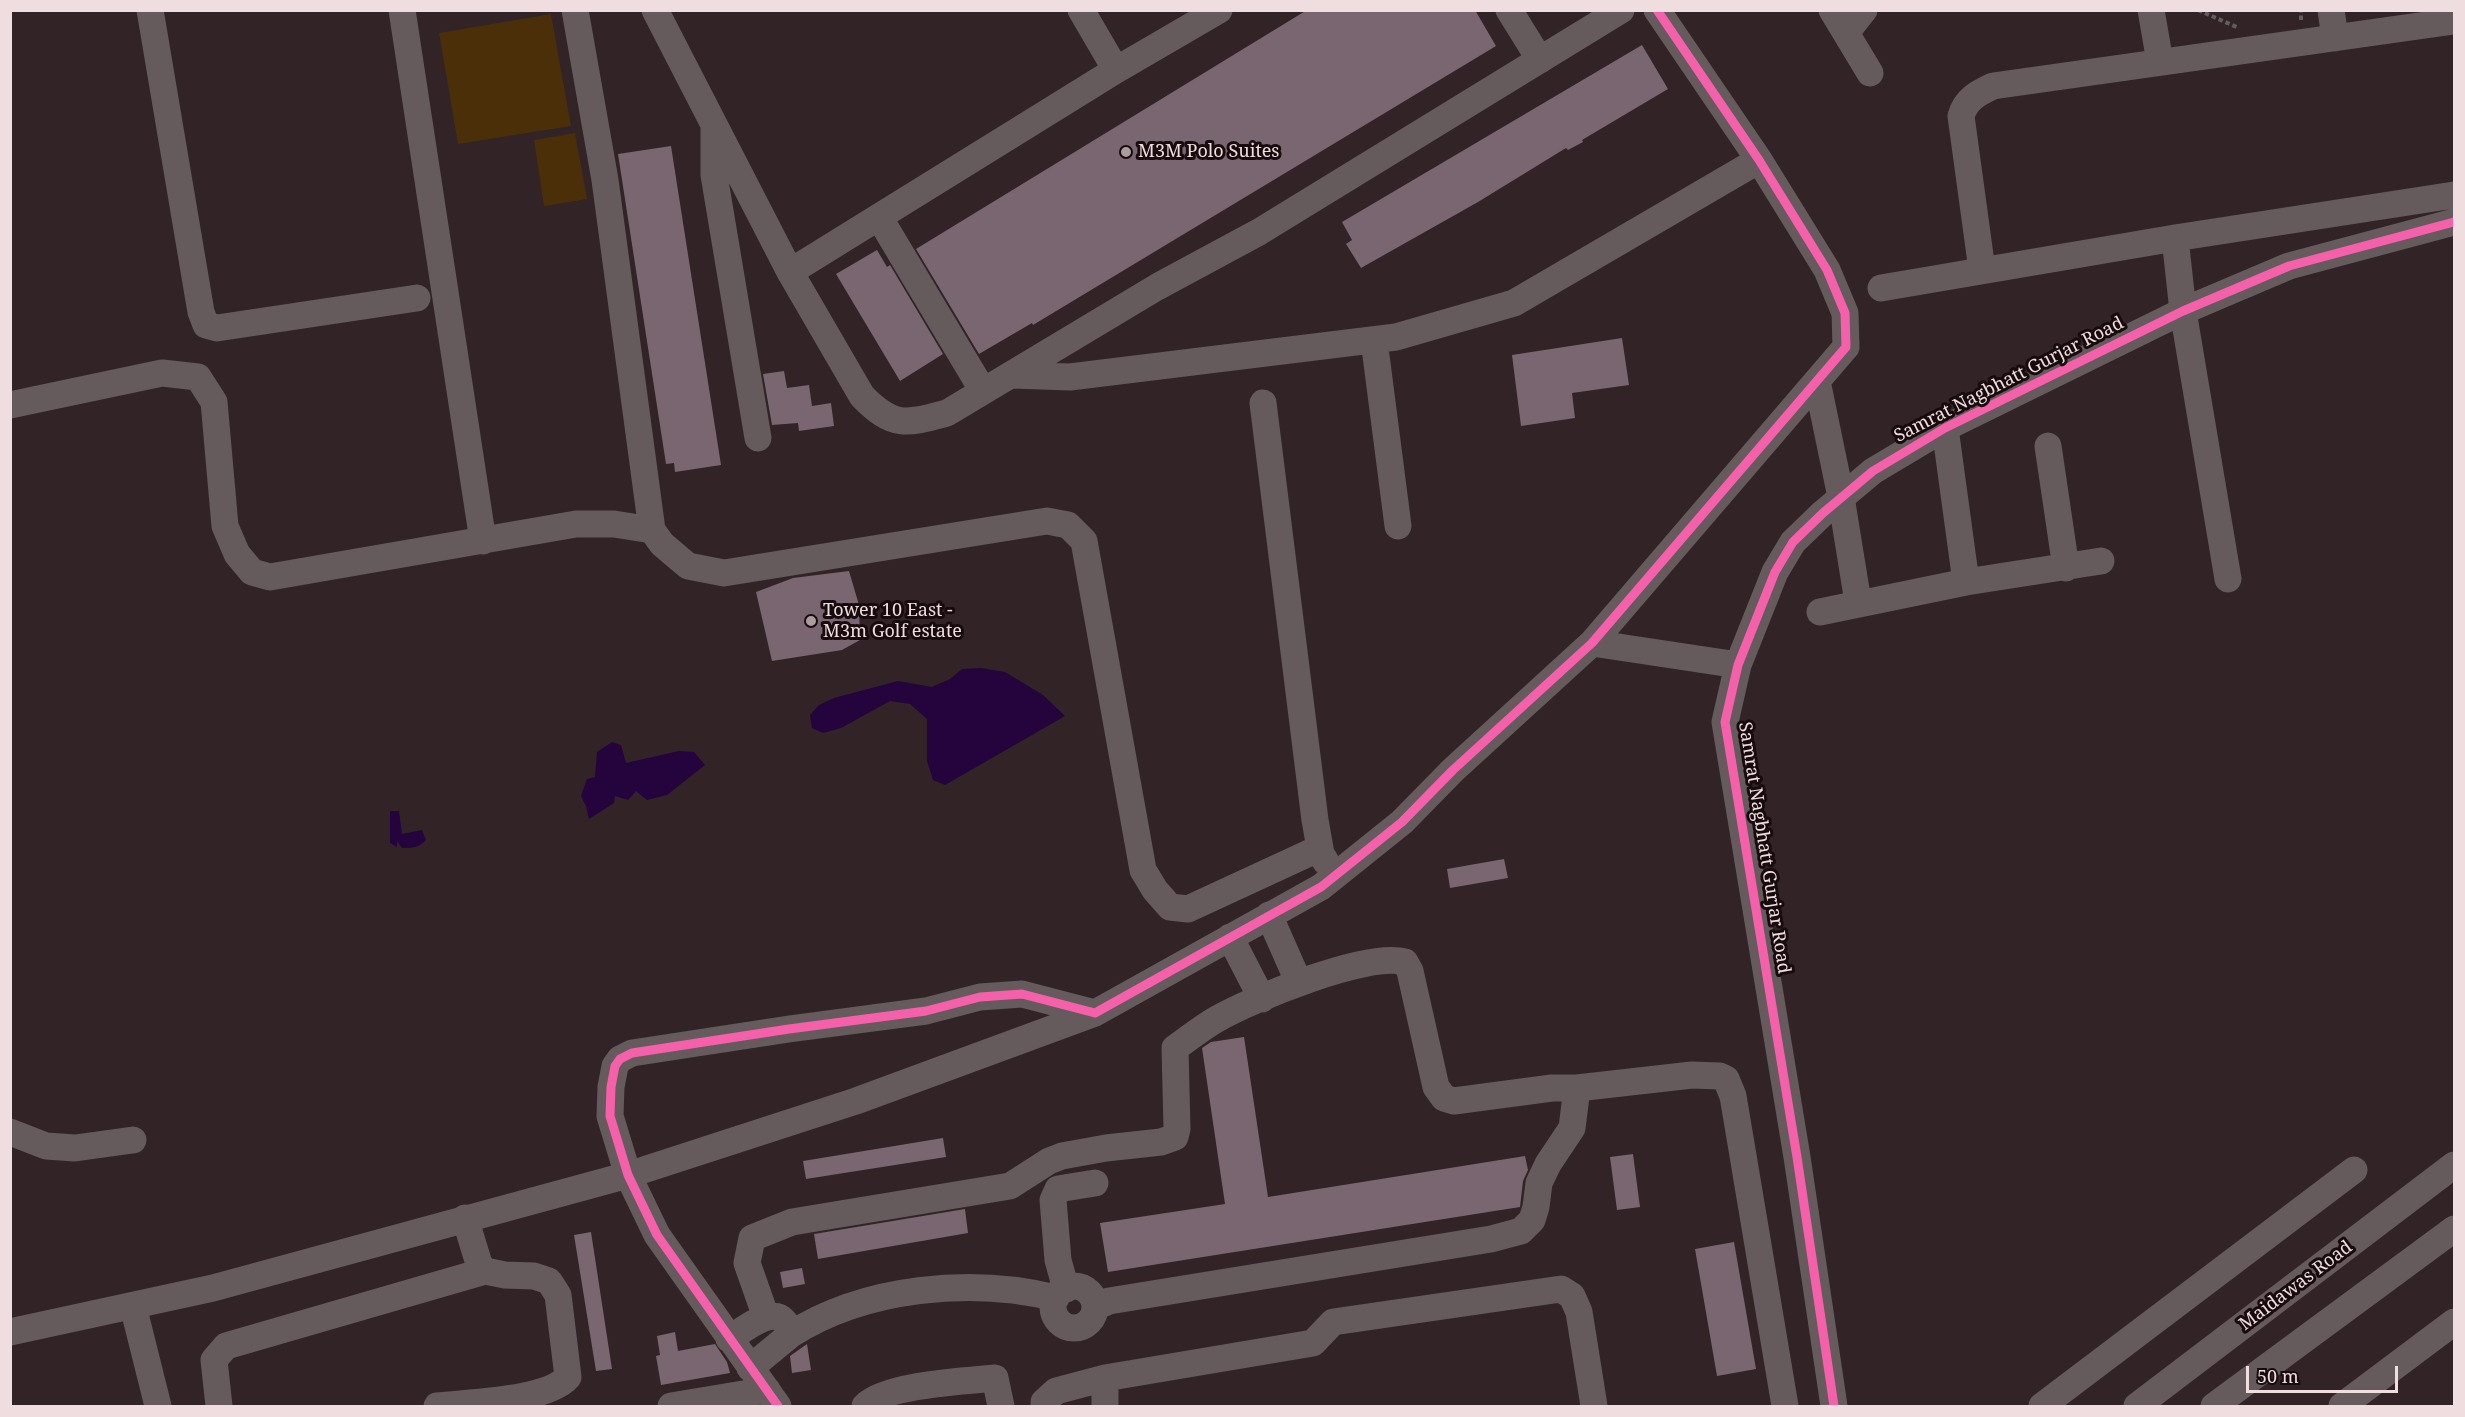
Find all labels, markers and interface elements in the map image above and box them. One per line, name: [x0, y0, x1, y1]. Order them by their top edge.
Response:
place label: M3M Polo Suites: [1138, 141, 1279, 163]
marker: M3M Polo Suites: [1119, 145, 1133, 159]
street label: Samrat Nagbhatt Gurjar Road: [1891, 313, 2127, 447]
place label: Tower 10 East - M3m Golf estate: [823, 600, 962, 642]
marker: Tower 10 East - M3m Golf estate: [804, 614, 818, 628]
street label: Samrat Nagbhatt Gurjar Road: [1733, 721, 1795, 975]
street label: Maidawas Road: [2235, 1237, 2357, 1335]
scale bar: [2249, 1354, 2400, 1392]
text: 50 m: [2257, 1364, 2299, 1388]

